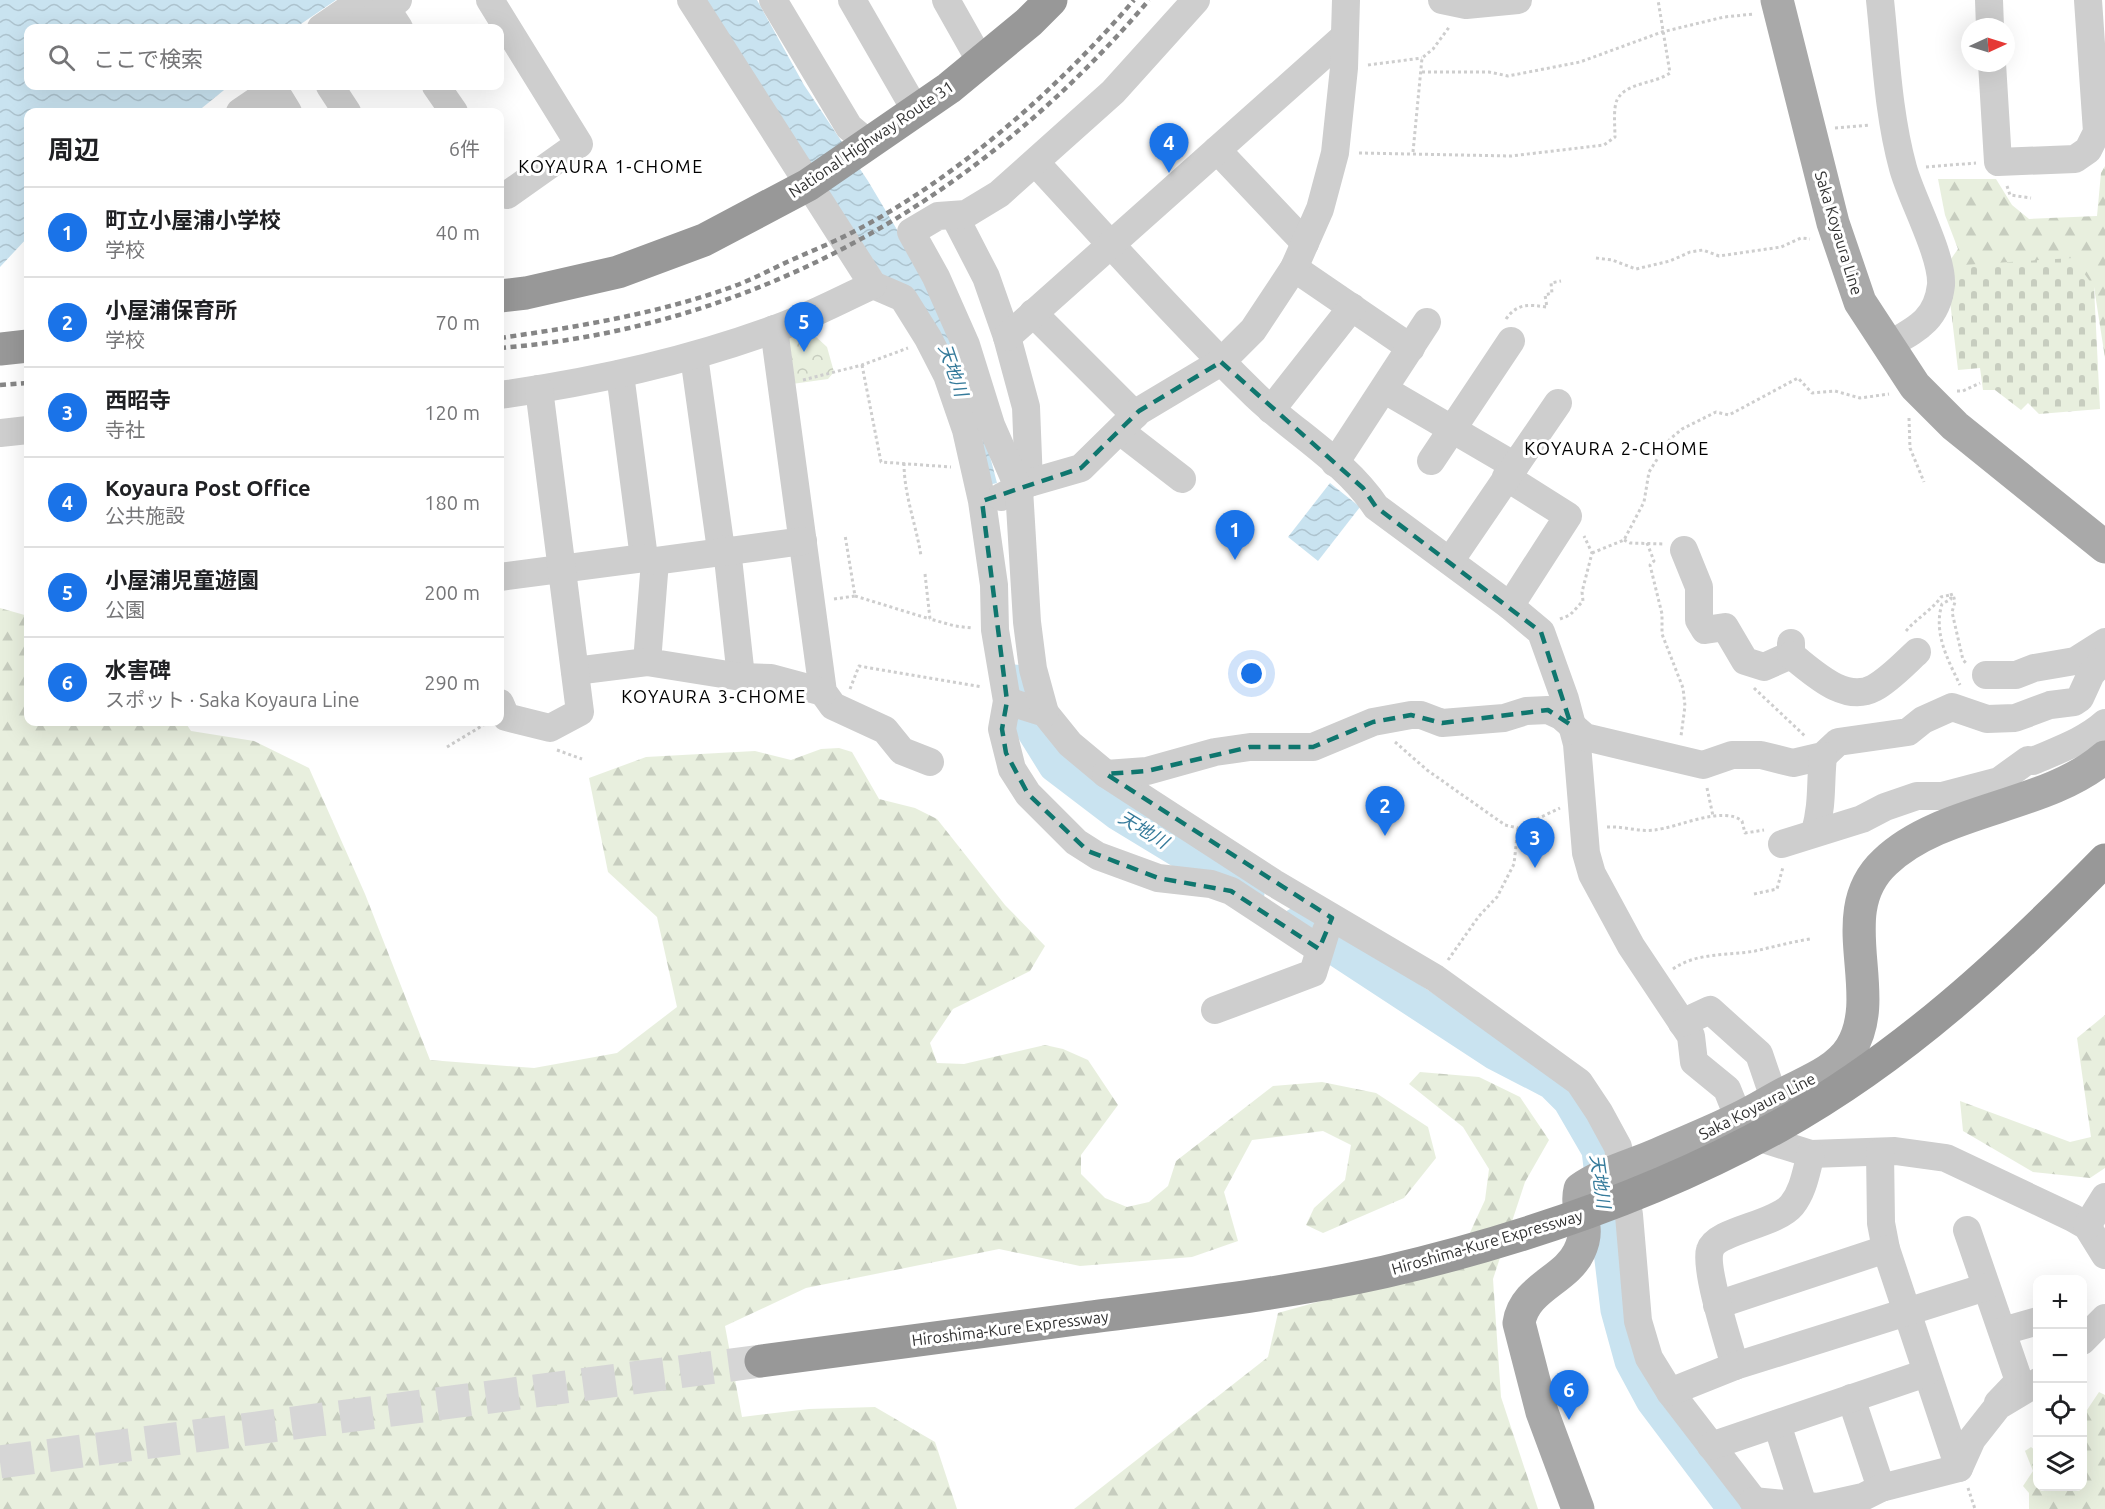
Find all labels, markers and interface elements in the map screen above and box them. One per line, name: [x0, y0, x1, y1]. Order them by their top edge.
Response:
north arrow: [1961, 18, 2015, 72]
search box: [24, 24, 504, 90]
icon: search: [45, 41, 78, 74]
text: ここで検索: [93, 46, 203, 71]
street label: National Highway Route 31: [785, 77, 957, 201]
pin: 4: [1150, 124, 1188, 173]
text: 周辺: [48, 135, 100, 164]
text: 6件: [449, 137, 480, 160]
district label: KOYAURA 1-CHOME: [518, 156, 704, 176]
street label: Saka Koyaura Line: [1812, 169, 1866, 297]
text: 町立小屋浦小学校: [105, 207, 281, 232]
text: 1: [62, 221, 73, 244]
text: 40 m: [436, 221, 480, 244]
text: 学校: [105, 238, 145, 261]
text: 小屋浦保育所: [105, 297, 237, 322]
pin: 5: [784, 302, 824, 352]
text: 2: [62, 311, 73, 334]
text: 70 m: [436, 311, 480, 334]
text: 学校: [105, 328, 145, 351]
water label: 天地川: [936, 341, 973, 401]
text: 西昭寺: [105, 387, 171, 412]
text: 3: [62, 401, 73, 424]
text: 120 m: [424, 401, 480, 424]
text: 寺社: [105, 418, 145, 441]
district label: KOYAURA 2-CHOME: [1524, 438, 1710, 458]
text: Koyaura Post Office: [105, 475, 311, 500]
text: 4: [62, 491, 73, 514]
text: 180 m: [424, 491, 480, 514]
text: 公共施設: [105, 504, 185, 527]
pin: 1: [1216, 510, 1254, 560]
text: 小屋浦児童遊園: [105, 567, 259, 592]
text: 5: [62, 581, 73, 604]
text: 200 m: [424, 581, 480, 604]
text: 公園: [105, 598, 145, 621]
text: 水害碑: [105, 657, 171, 682]
your location: [1237, 659, 1266, 688]
text: 6: [62, 671, 73, 694]
text: 290 m: [424, 671, 480, 694]
district label: KOYAURA 3-CHOME: [621, 686, 807, 706]
text: スポット · Saka Koyaura Line: [105, 688, 360, 711]
pin: 2: [1366, 786, 1404, 836]
water label: 天地川: [1116, 807, 1174, 853]
pin: 3: [1516, 818, 1555, 868]
street label: Saka Koyaura Line: [1696, 1069, 1818, 1143]
water label: 天地川: [1587, 1153, 1615, 1211]
street label: Hiroshima-Kure Expressway: [1389, 1206, 1585, 1278]
map controls: [2033, 1275, 2087, 1491]
button: +: [2033, 1275, 2087, 1329]
street label: Hiroshima-Kure Expressway: [911, 1307, 1110, 1349]
button: −: [2033, 1329, 2087, 1383]
pin: 6: [1550, 1370, 1588, 1420]
button: locate: [2033, 1383, 2087, 1437]
button: layers: [2033, 1437, 2087, 1491]

